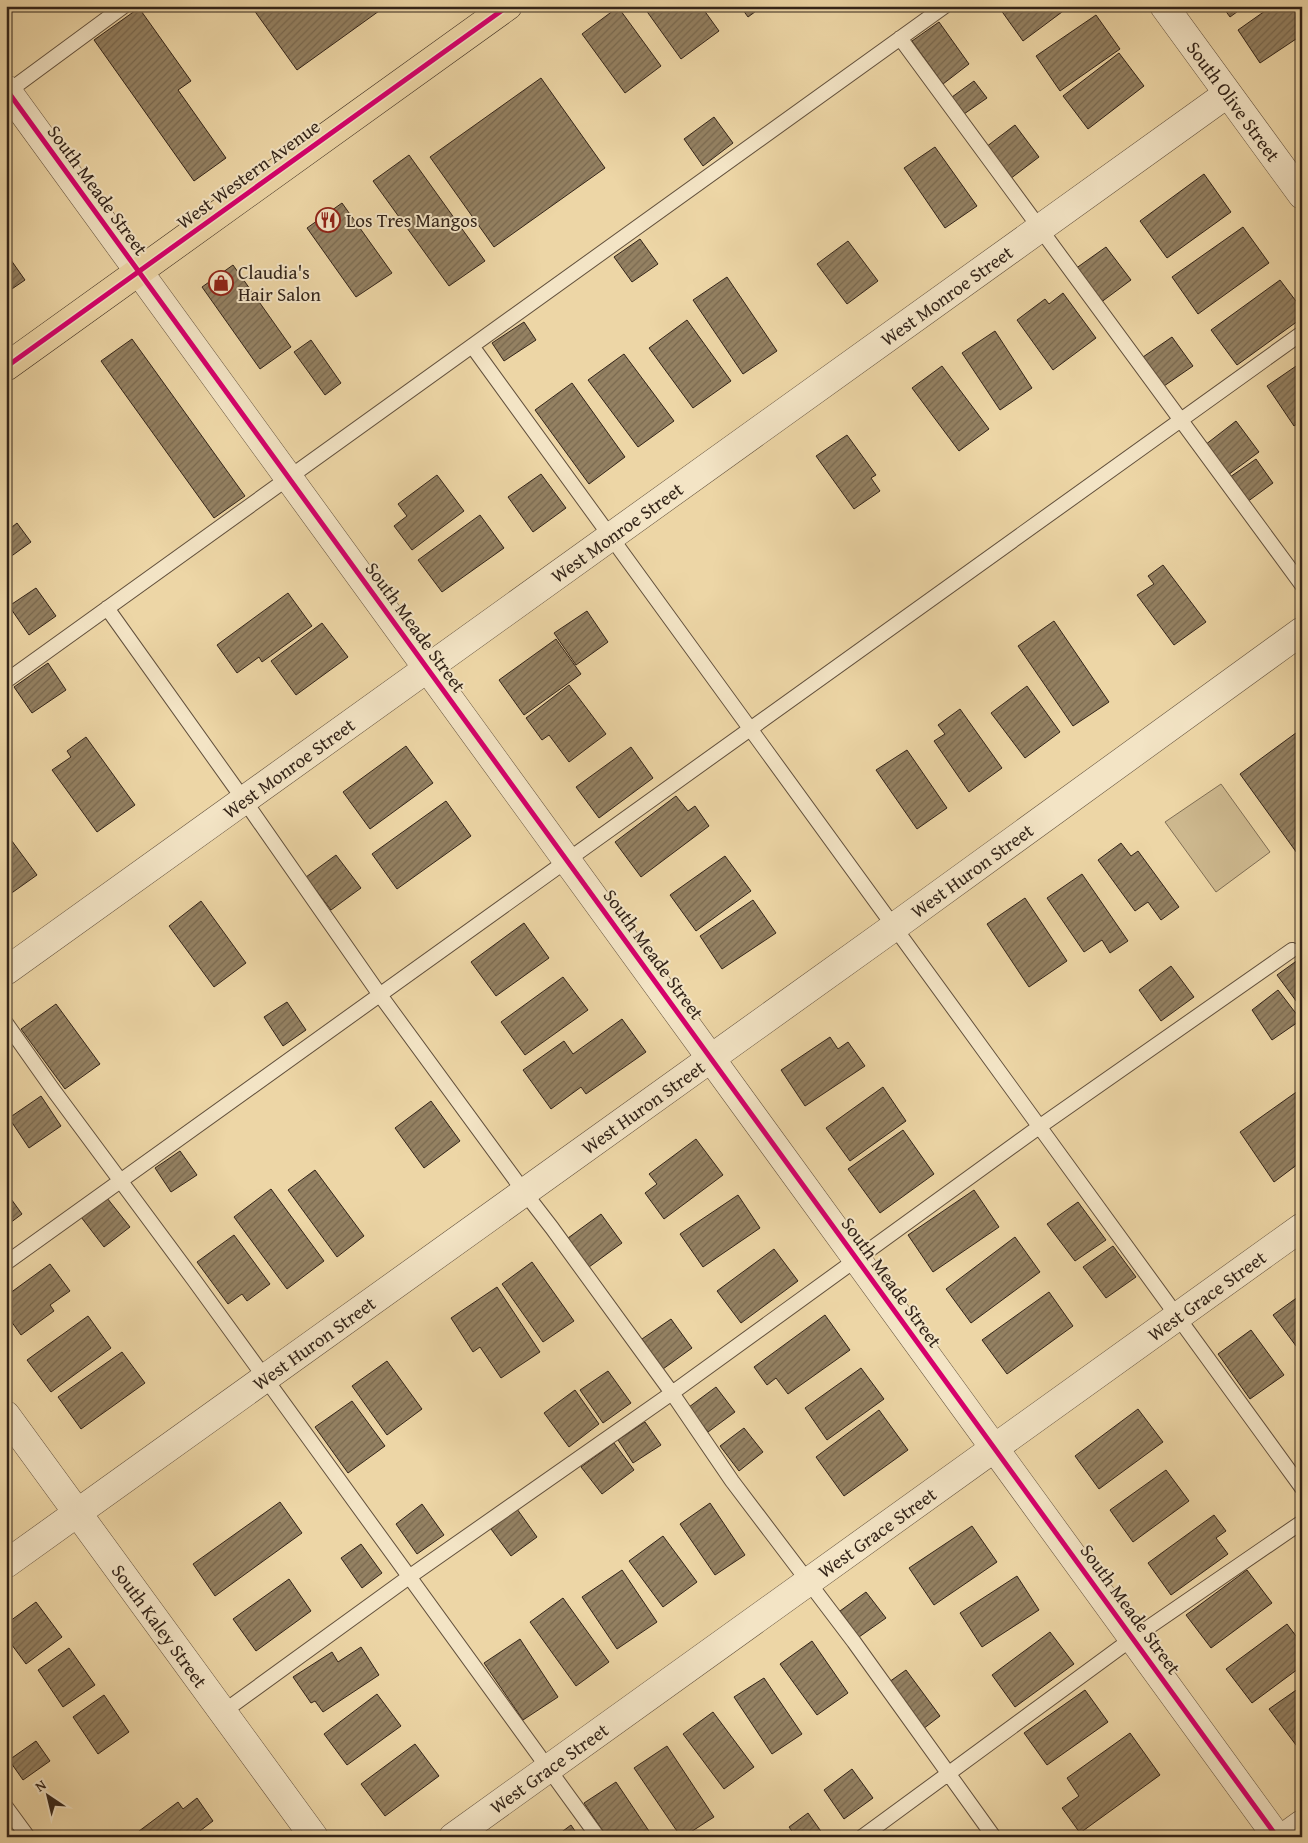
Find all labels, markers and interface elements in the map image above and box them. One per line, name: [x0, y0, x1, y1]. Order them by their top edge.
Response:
street label: South Olive Street: [1180, 35, 1287, 168]
street label: West Western Avenue: [170, 112, 326, 236]
street label: South Meade Street: [41, 119, 155, 261]
place label: Los Tres Mangos: [346, 206, 477, 234]
restaurant icon: Los Tres Mangos: [315, 207, 341, 233]
street label: West Monroe Street: [875, 238, 1019, 353]
place label: Claudia's Hair Salon: [238, 258, 321, 308]
shop icon: Claudia's Hair Salon: [208, 270, 234, 296]
street label: West Monroe Street: [545, 475, 689, 590]
street label: South Meade Street: [359, 556, 473, 698]
street label: West Monroe Street: [217, 711, 361, 825]
street label: West Huron Street: [905, 816, 1039, 925]
street label: South Meade Street: [597, 883, 711, 1025]
street label: West Huron Street: [576, 1053, 711, 1161]
street label: South Meade Street: [835, 1211, 949, 1353]
street label: West Grace Street: [1142, 1243, 1272, 1348]
street label: West Huron Street: [247, 1289, 382, 1397]
street label: West Grace Street: [812, 1480, 942, 1585]
street label: South Meade Street: [1074, 1538, 1188, 1680]
street label: South Kaley Street: [105, 1558, 215, 1694]
street label: West Grace Street: [484, 1716, 614, 1820]
north arrow: [22, 1770, 72, 1820]
text: N: [31, 1774, 51, 1796]

